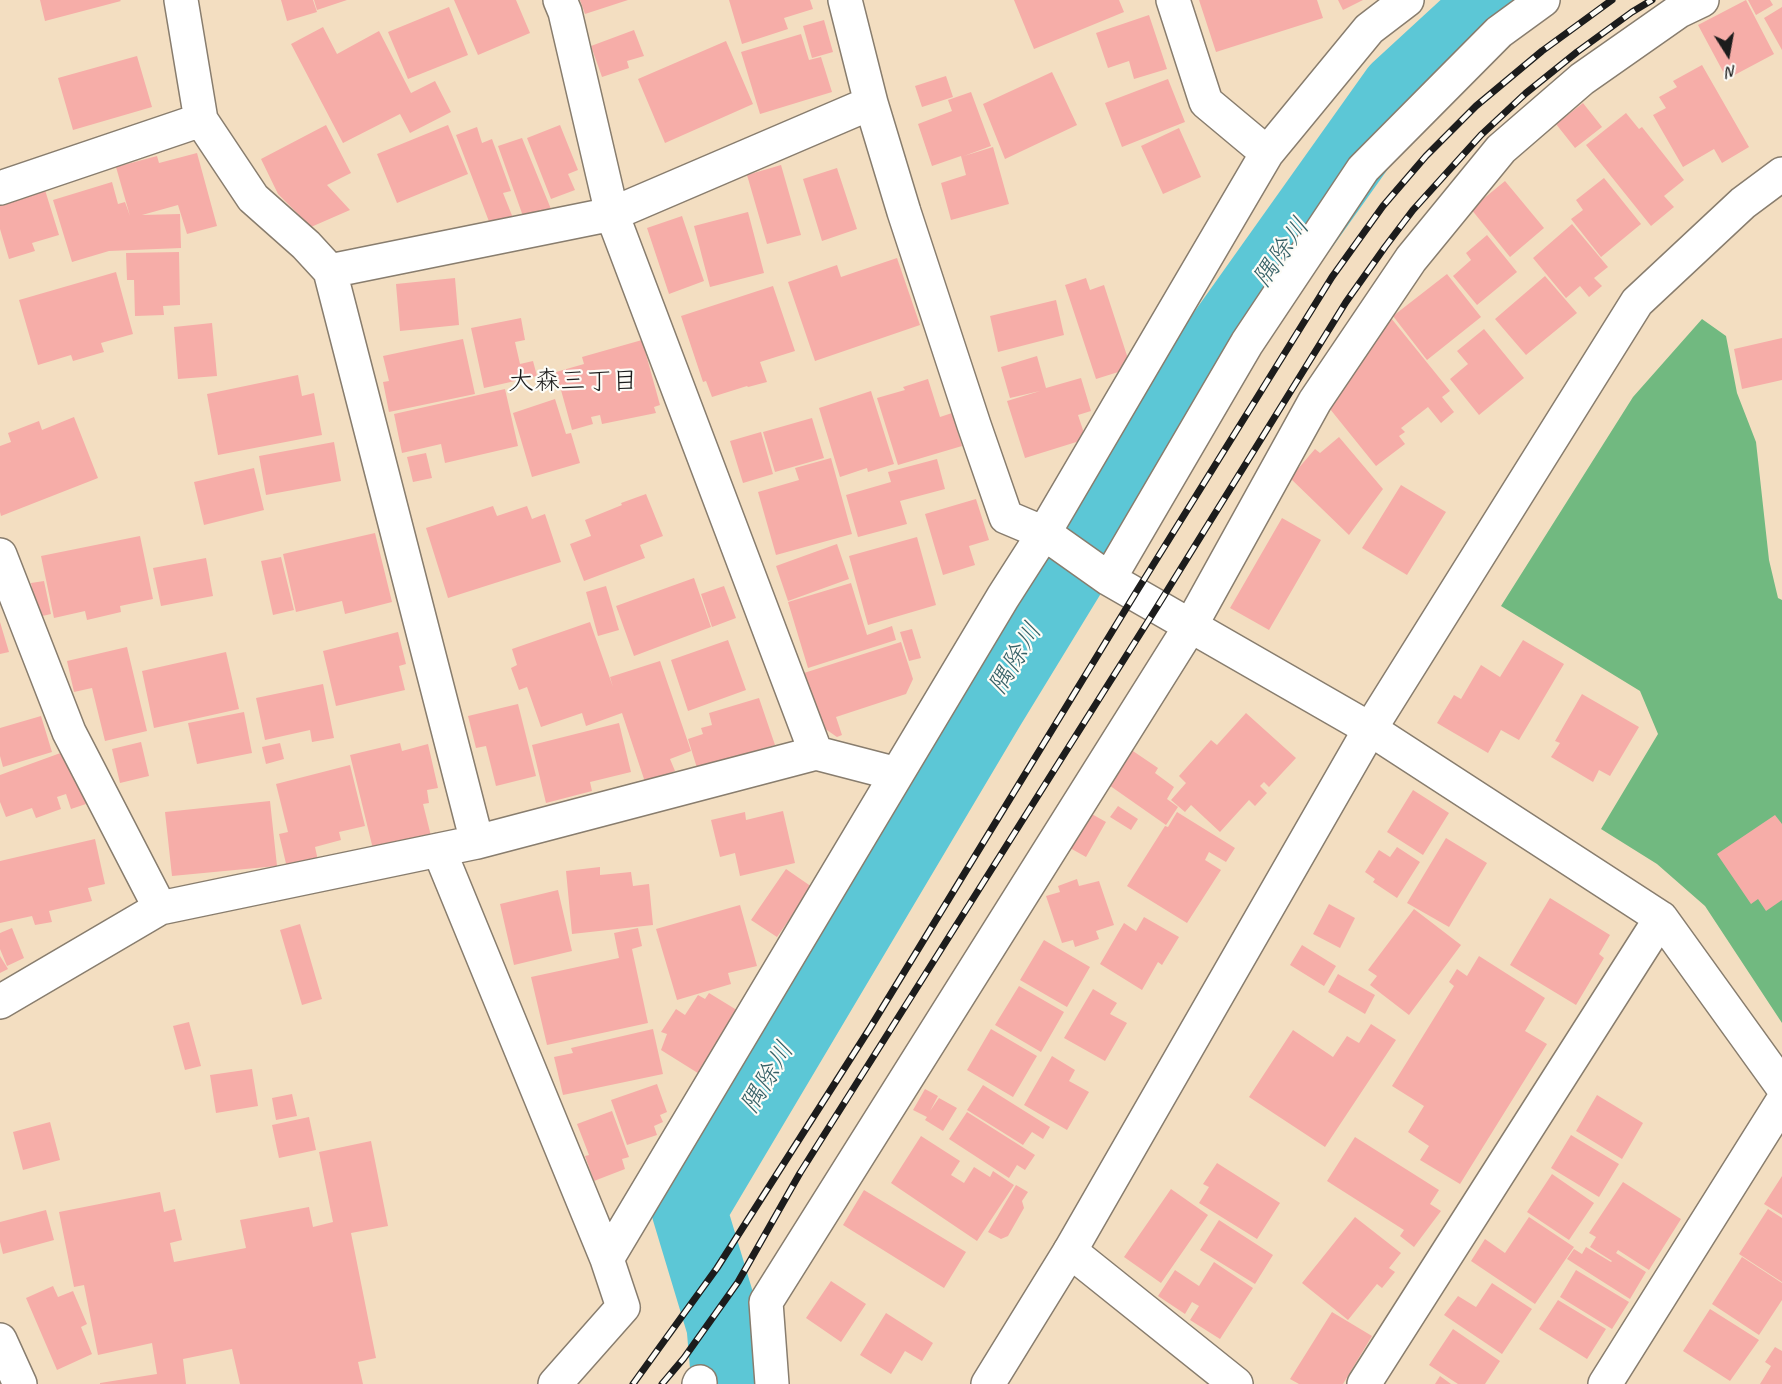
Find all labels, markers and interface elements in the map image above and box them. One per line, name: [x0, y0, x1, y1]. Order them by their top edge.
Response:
north arrow: [1698, 24, 1758, 84]
text: N: [1725, 61, 1738, 82]
water label: 隅除川: [1247, 212, 1317, 294]
district label: 大森三丁目: [508, 366, 638, 398]
water label: 隅除川: [983, 618, 1049, 700]
water label: 隅除川: [735, 1037, 801, 1119]

